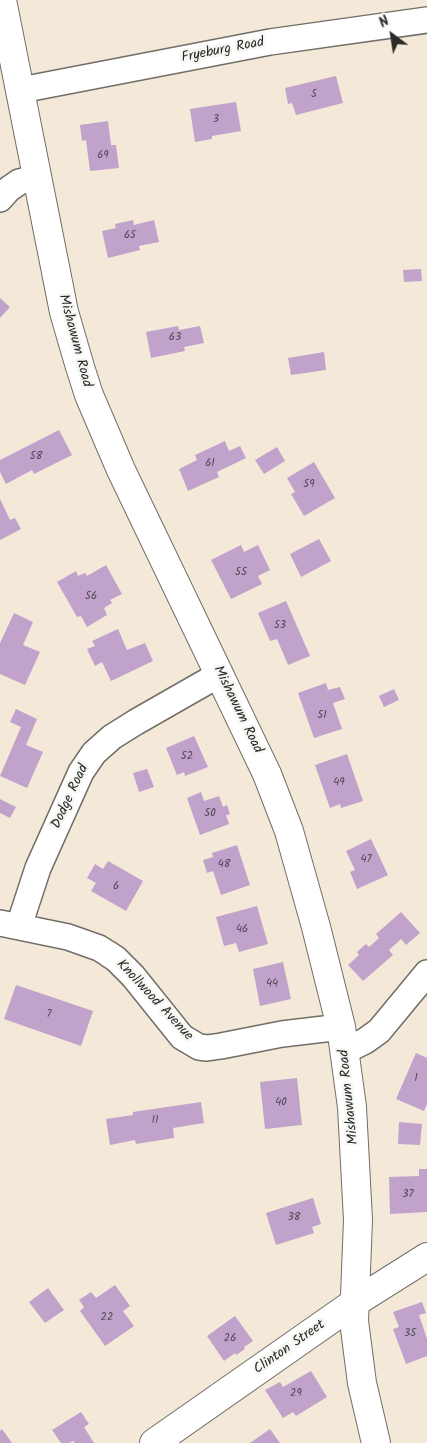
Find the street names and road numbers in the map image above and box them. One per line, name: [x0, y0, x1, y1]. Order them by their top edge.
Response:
street label: Fryeburg Road: [180, 35, 266, 67]
street label: Mishawum Road: [54, 293, 94, 389]
street label: Mishawum Road: [209, 663, 265, 757]
street label: Dodge Road: [49, 762, 93, 832]
street label: Knollwood Avenue: [112, 957, 196, 1045]
street label: Mishawum Road: [337, 1049, 363, 1145]
street label: Clinton Street: [251, 1317, 329, 1379]

